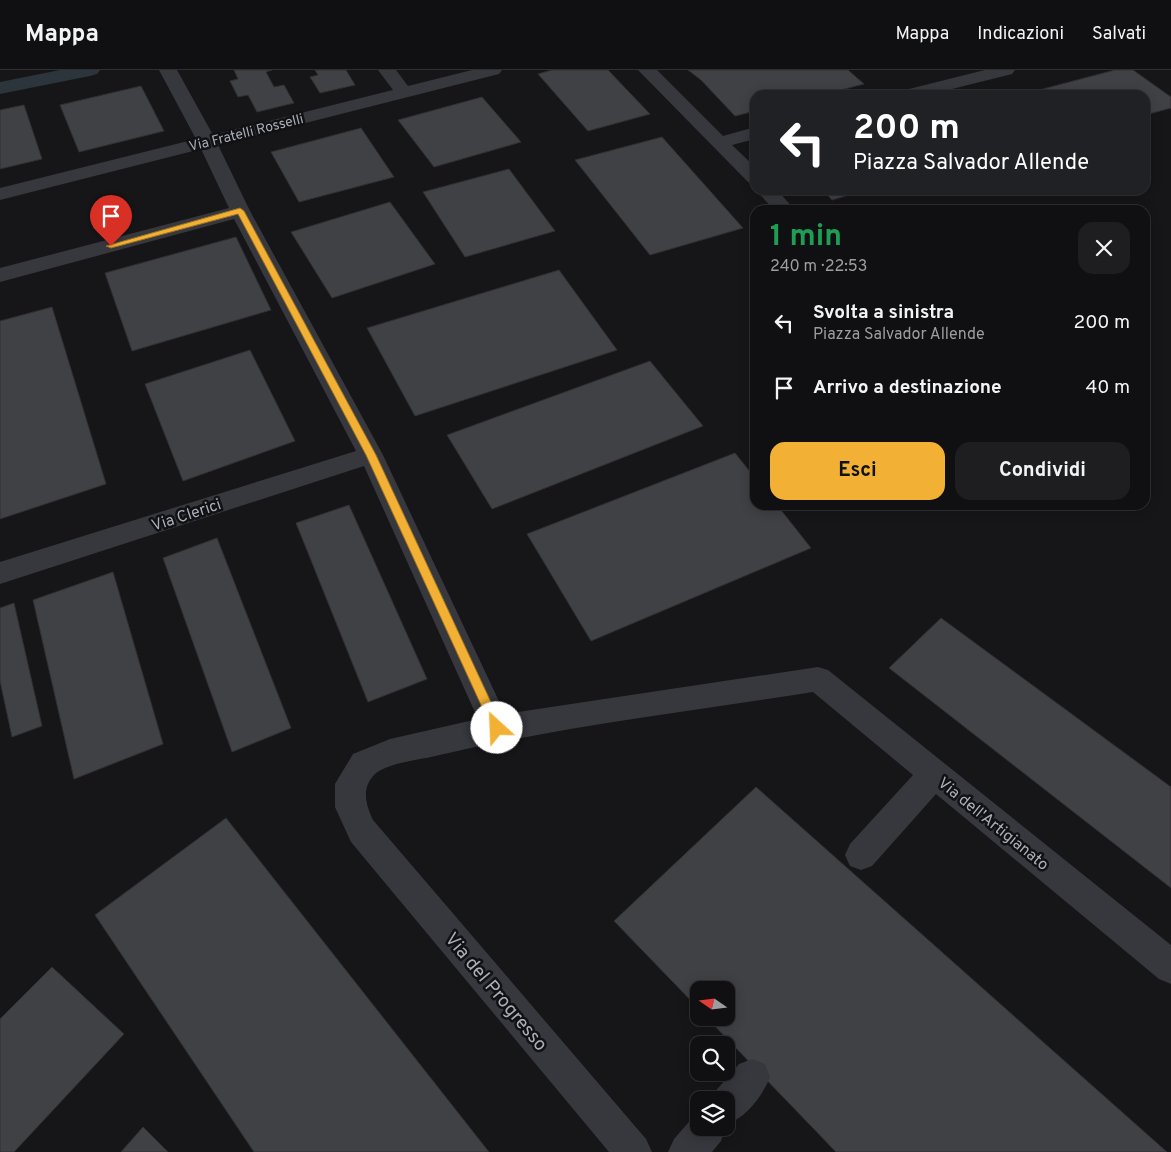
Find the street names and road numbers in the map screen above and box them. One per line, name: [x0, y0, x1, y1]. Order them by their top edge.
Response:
street label: Via Fratelli Rosselli: [187, 111, 305, 156]
street label: Via Clerici: [149, 495, 224, 537]
street label: Via dell'Artigianato: [933, 774, 1052, 875]
street label: Via del Progresso: [439, 928, 552, 1057]

